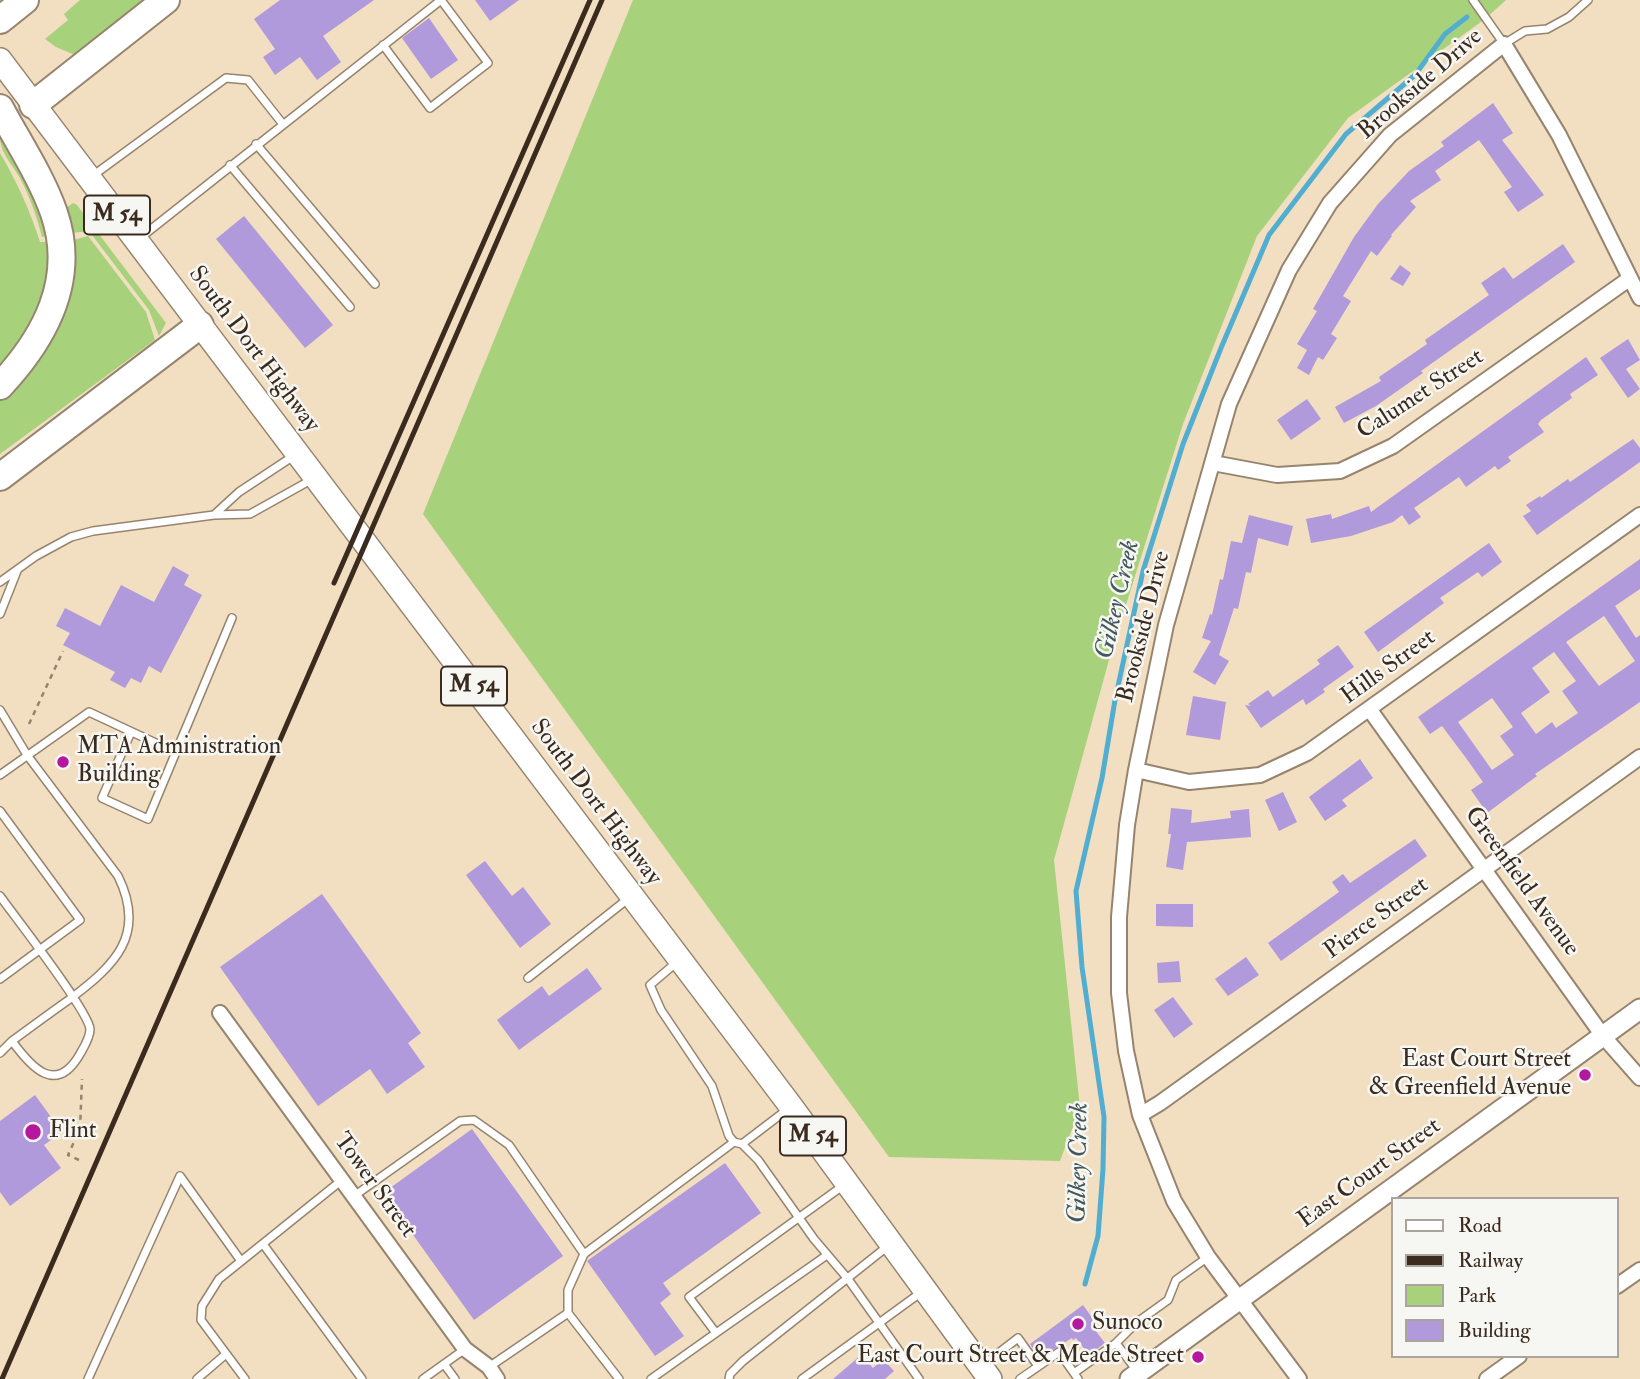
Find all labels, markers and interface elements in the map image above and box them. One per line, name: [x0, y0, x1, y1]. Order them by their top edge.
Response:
street label: Brookside Drive: [1353, 23, 1489, 147]
road number: M 54: [84, 196, 150, 234]
street label: South Dort Highway: [181, 261, 325, 439]
street label: Calumet Street: [1352, 343, 1490, 447]
water label: Gilkey Creek: [1090, 538, 1148, 662]
street label: Brookside Drive: [1112, 548, 1178, 706]
street label: Hills Street: [1336, 624, 1442, 712]
road number: M 54: [441, 666, 507, 706]
street label: South Dort Highway: [523, 714, 667, 892]
place label: MTA Administration Building: [77, 734, 281, 790]
marker: MTA Administration Building: [55, 754, 71, 770]
street label: Greenfield Avenue: [1457, 802, 1585, 962]
street label: Pierce Street: [1319, 872, 1435, 966]
place label: East Court Street & Greenfield Avenue: [1369, 1047, 1571, 1103]
marker: East Court Street & Greenfield Avenue: [1577, 1067, 1593, 1083]
water label: Gilkey Creek: [1063, 1102, 1097, 1224]
street label: East Court Street: [1293, 1113, 1447, 1235]
road number: M 54: [780, 1116, 846, 1156]
place label: Flint: [49, 1118, 97, 1146]
marker: Flint: [23, 1122, 43, 1142]
street label: Tower Street: [326, 1128, 422, 1244]
legend: [1392, 1197, 1619, 1358]
text: Road: [1458, 1212, 1502, 1239]
text: Railway: [1458, 1247, 1523, 1274]
text: Park: [1458, 1282, 1496, 1309]
place label: Sunoco: [1092, 1310, 1163, 1338]
marker: Sunoco: [1070, 1316, 1086, 1332]
text: Building: [1458, 1317, 1531, 1344]
place label: East Court Street & Meade Street: [857, 1343, 1184, 1371]
marker: East Court Street & Meade Street: [1190, 1349, 1206, 1365]

